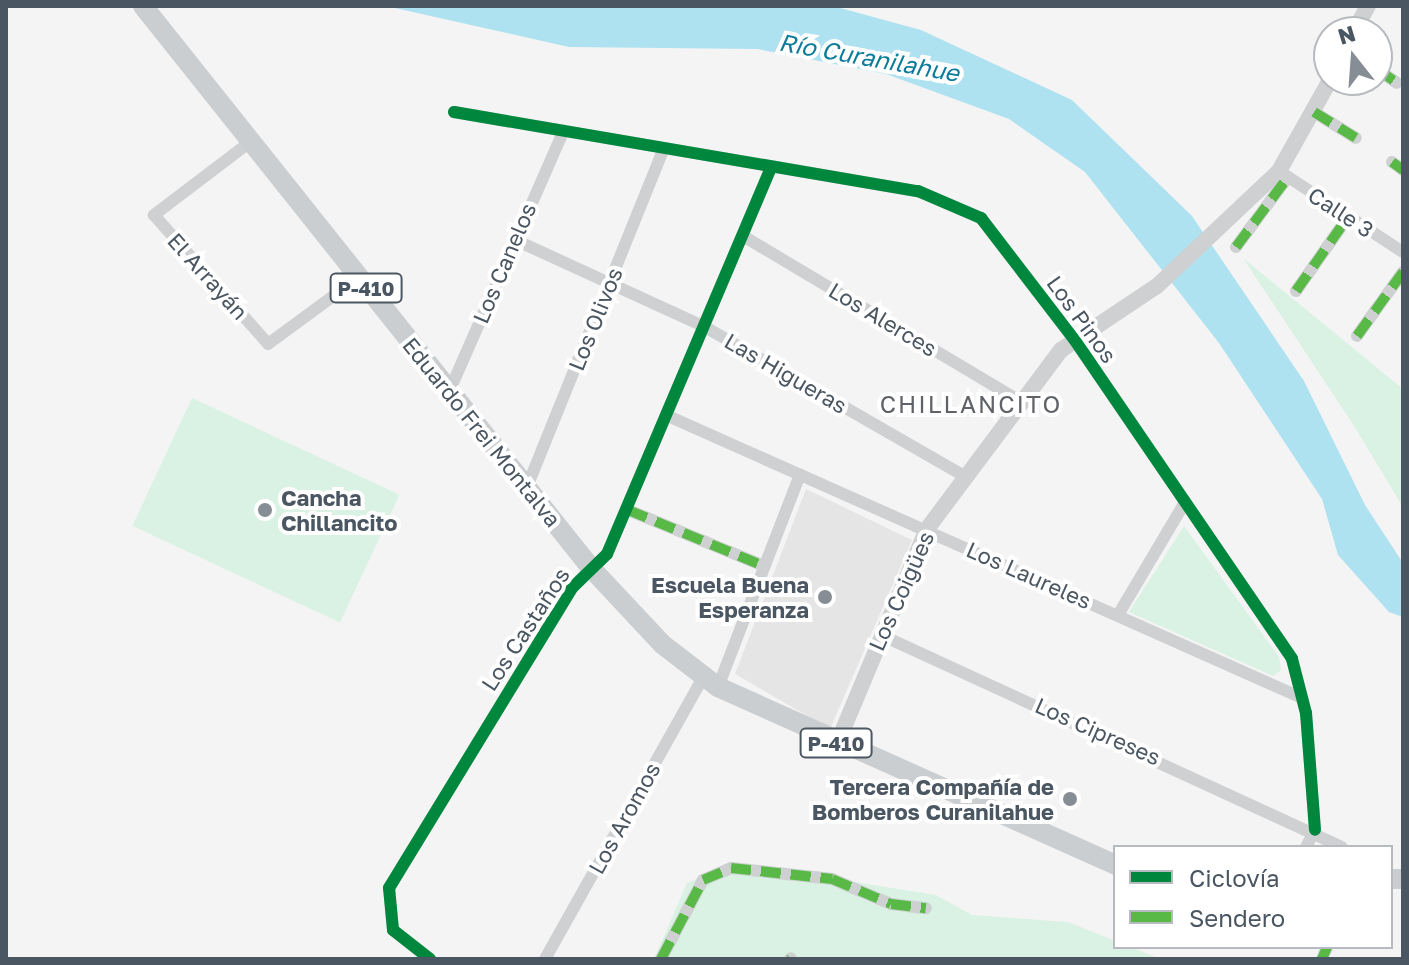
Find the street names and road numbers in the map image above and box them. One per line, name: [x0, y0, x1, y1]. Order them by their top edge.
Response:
street label: Calle 3: [1303, 181, 1379, 243]
street label: Los Canelos: [467, 199, 541, 327]
street label: El Arrayán: [162, 227, 254, 325]
street label: Los Olivos: [562, 264, 628, 374]
street label: Los Pinos: [1042, 270, 1122, 368]
road number: P-410: [328, 272, 404, 304]
street label: Los Alerces: [824, 276, 942, 362]
street label: Las Higueras: [720, 327, 852, 419]
street label: Eduardo Frei Montalva: [397, 332, 567, 532]
street label: Los Coigües: [863, 527, 939, 655]
street label: Los Laureles: [963, 536, 1095, 614]
street label: Los Castaños: [475, 563, 575, 695]
street label: Los Cipreses: [1031, 692, 1165, 770]
road number: P-410: [798, 727, 874, 759]
street label: Los Aromos: [583, 758, 665, 878]

